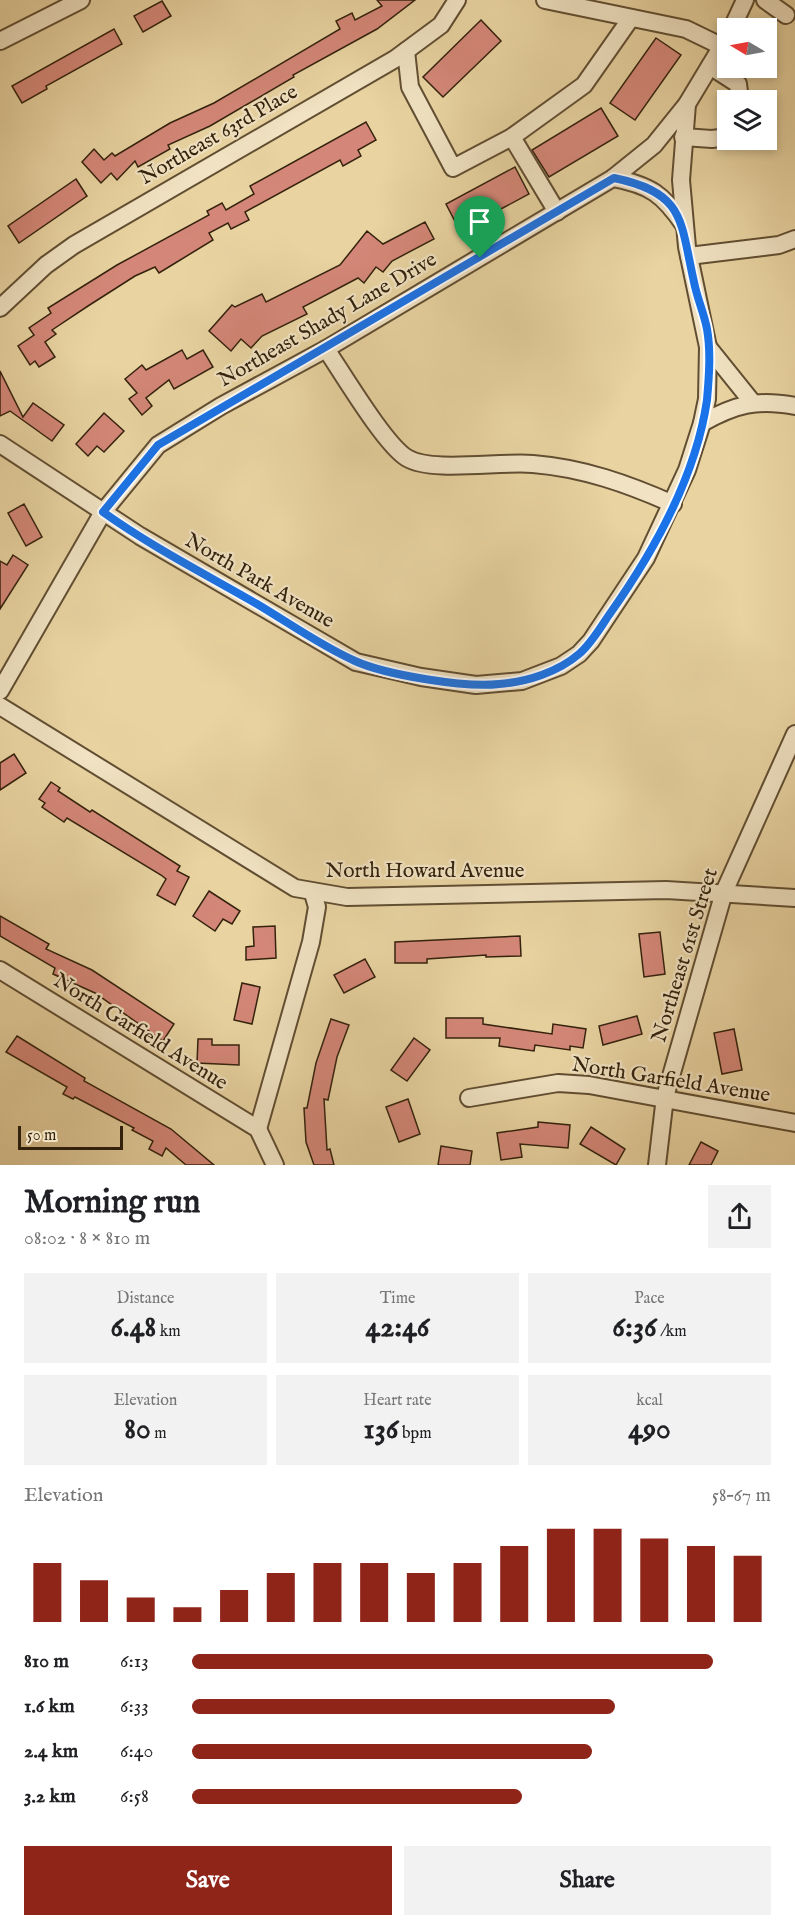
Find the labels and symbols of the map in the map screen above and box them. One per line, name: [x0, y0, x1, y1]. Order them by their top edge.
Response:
north arrow: [717, 18, 777, 78]
street label: Northeast 63rd Place: [135, 79, 303, 192]
pin: [454, 196, 505, 258]
street label: Northeast Shady Lane Drive: [214, 246, 442, 394]
street label: North Park Avenue: [180, 528, 339, 635]
street label: North Howard Avenue: [326, 858, 525, 885]
street label: Northeast 61st Street: [646, 865, 725, 1046]
street label: North Garfield Avenue: [48, 968, 233, 1097]
street label: North Garfield Avenue: [570, 1051, 772, 1110]
scale bar: [18, 1123, 123, 1150]

